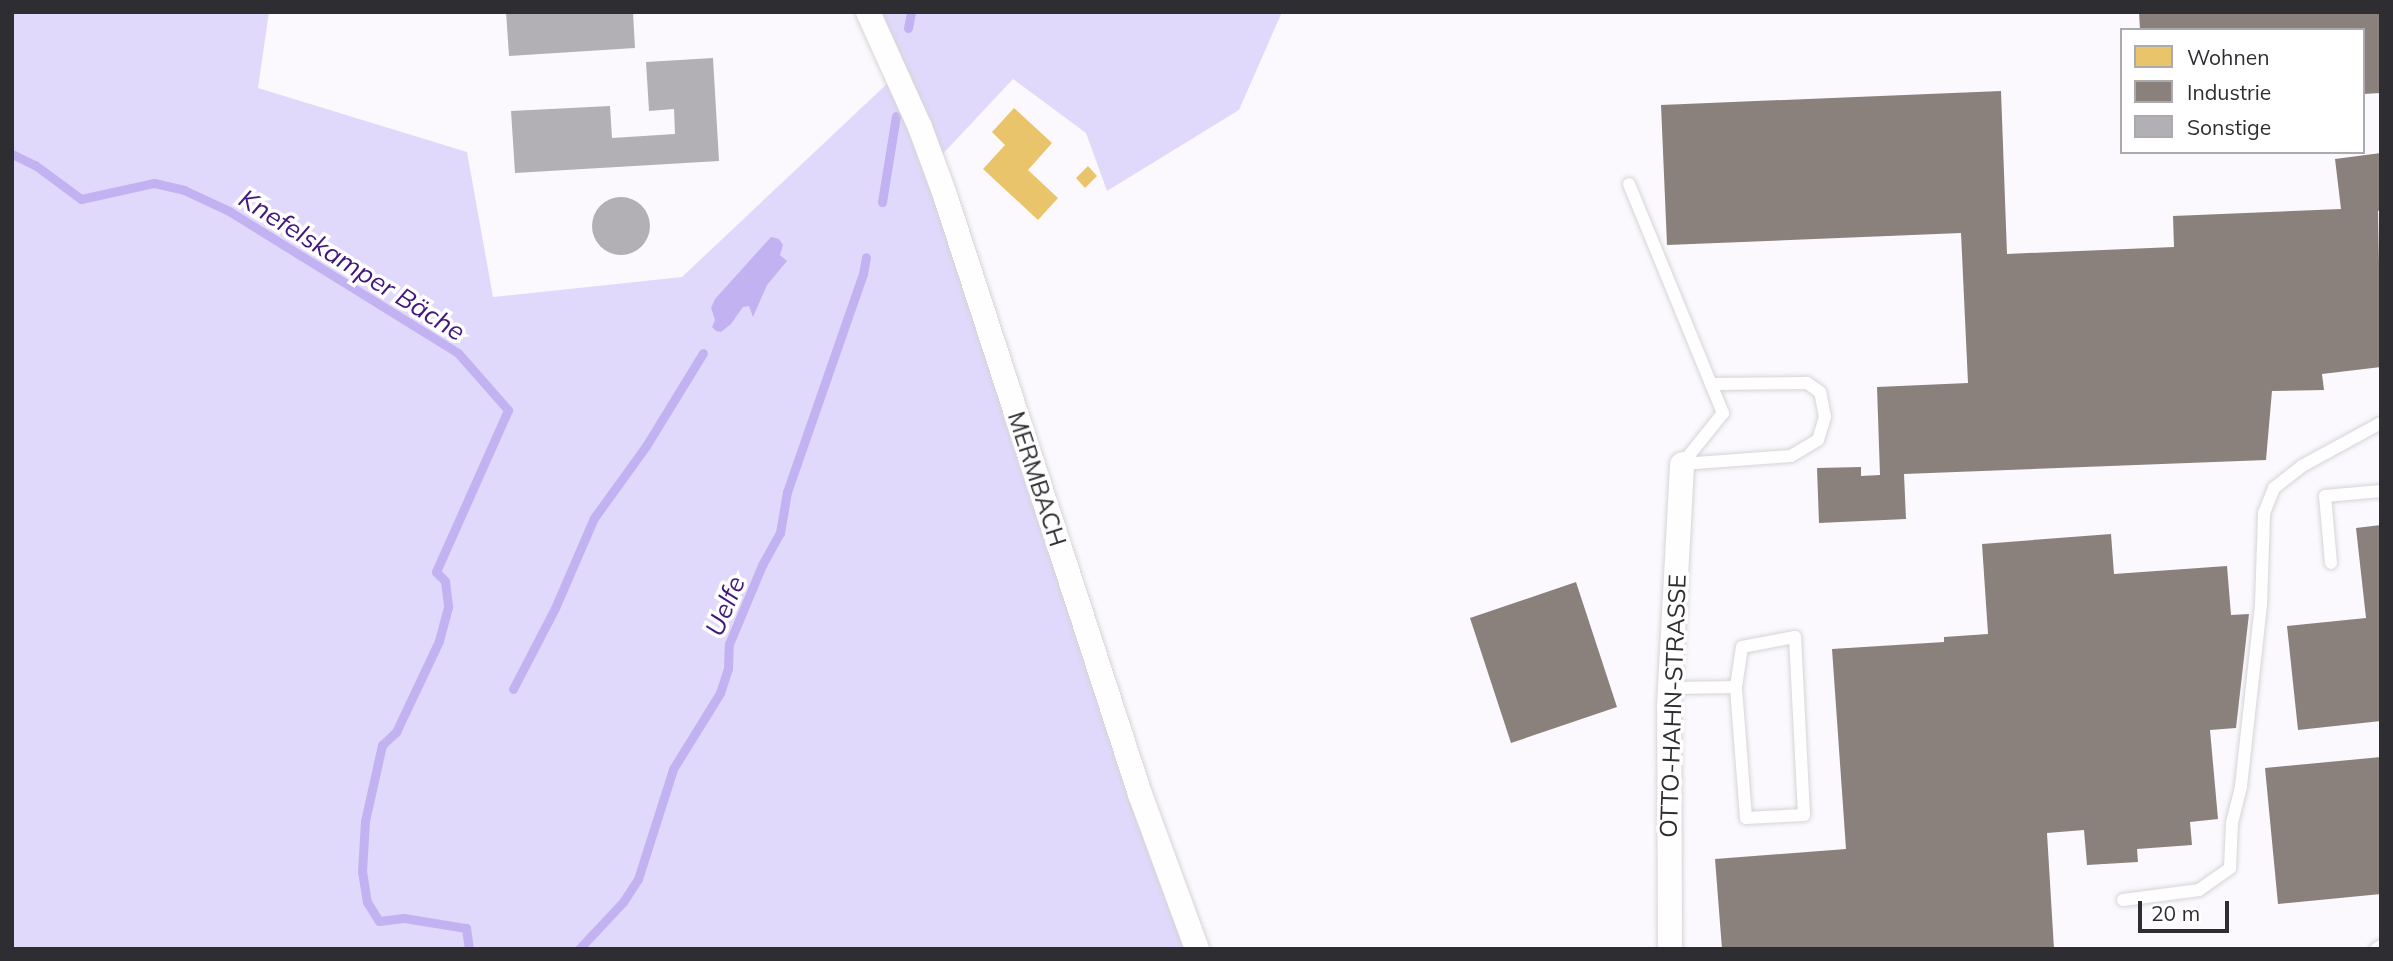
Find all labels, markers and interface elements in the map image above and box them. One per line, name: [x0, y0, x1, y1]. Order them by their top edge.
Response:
legend: [2120, 28, 2365, 154]
text: Wohnen: [2187, 44, 2269, 70]
text: Industrie: [2187, 79, 2271, 105]
text: Sonstige: [2187, 114, 2271, 140]
water label: Knefelskamper Bäche: [233, 183, 471, 347]
street label: MERMBACH: [1002, 408, 1072, 550]
water label: Uelfe: [699, 571, 751, 641]
street label: OTTO-HAHN-STRASSE: [1654, 574, 1692, 838]
scale bar: [2141, 888, 2232, 932]
text: 20 m: [2151, 900, 2200, 926]

